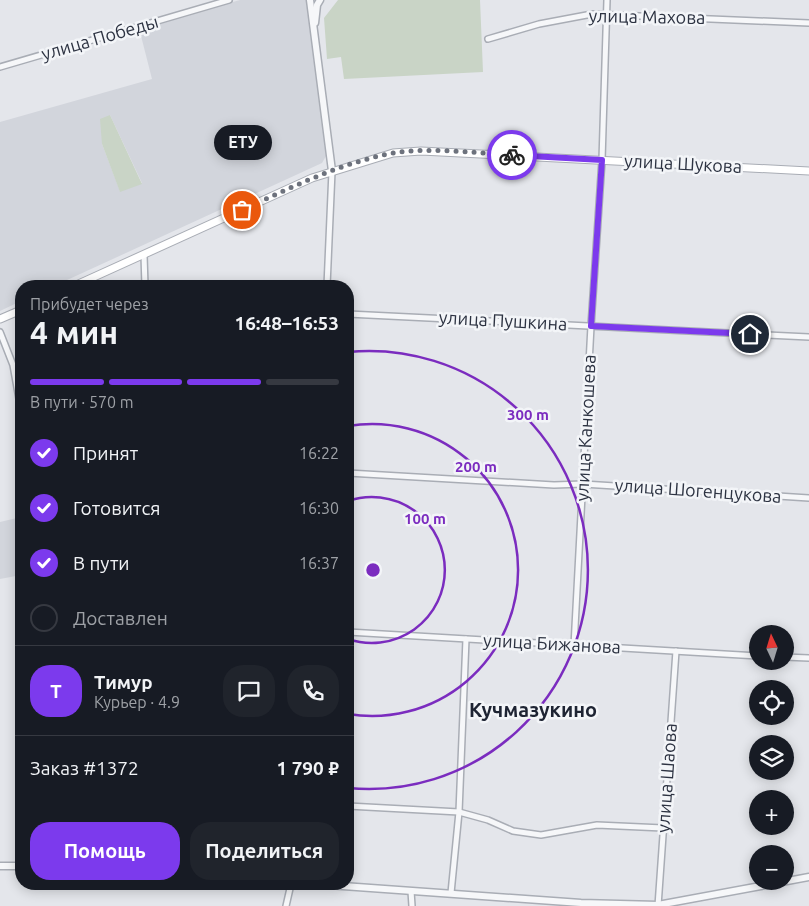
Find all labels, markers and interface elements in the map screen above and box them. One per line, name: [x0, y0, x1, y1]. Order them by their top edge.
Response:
street label: улица Махова: [588, 5, 706, 27]
street label: улица Победы: [39, 11, 161, 63]
callout: ЕТУ: [213, 125, 271, 160]
courier: [487, 130, 537, 180]
text: ЕТУ: [228, 133, 258, 151]
icon: bike: [498, 141, 526, 169]
street label: улица Шукова: [624, 150, 743, 176]
pin: [221, 189, 263, 231]
icon: bag: [228, 196, 256, 224]
text: Прибудет через: [30, 295, 149, 313]
street label: улица Пушкина: [438, 307, 568, 333]
text: 16:48–16:53: [234, 312, 339, 334]
pin: [729, 313, 771, 355]
text: 4 мин: [30, 314, 118, 350]
icon: home: [736, 320, 764, 348]
street label: улица Канкошева: [571, 354, 599, 502]
text: В пути · 570 m: [30, 393, 133, 411]
text: 300 m: [507, 406, 549, 423]
icon: check: [30, 439, 58, 467]
text: Принят: [73, 442, 138, 464]
text: 16:22: [299, 444, 339, 462]
text: 200 m: [455, 458, 497, 475]
street label: улица Шогенцукова: [614, 474, 782, 506]
icon: check: [30, 494, 58, 522]
text: Готовится: [73, 497, 160, 519]
text: 16:30: [299, 499, 339, 517]
text: 100 m: [404, 510, 446, 527]
icon: check: [30, 549, 58, 577]
text: В пути: [73, 552, 130, 574]
text: 16:37: [299, 554, 339, 572]
centre of rings: [364, 561, 382, 579]
text: Доставлен: [73, 607, 168, 629]
north arrow: [749, 625, 794, 670]
map controls: [749, 625, 794, 890]
street label: улица Бижанова: [483, 629, 621, 657]
button: chat: [223, 665, 275, 717]
button: phone: [287, 665, 339, 717]
text: Тимур: [94, 671, 153, 693]
text: Т: [50, 680, 62, 702]
button: locate: [749, 680, 794, 725]
text: Курьер · 4.9: [94, 693, 180, 711]
district label: Кучмазукино: [469, 698, 597, 721]
street label: улица Шаова: [652, 722, 680, 833]
button: layers: [749, 735, 794, 780]
text: Заказ #1372: [30, 757, 139, 779]
text: 1 790 ₽: [276, 757, 339, 779]
button: +: [749, 790, 794, 835]
button: Помощь: [30, 822, 180, 880]
button: Поделиться: [190, 822, 339, 880]
button: −: [749, 845, 794, 890]

